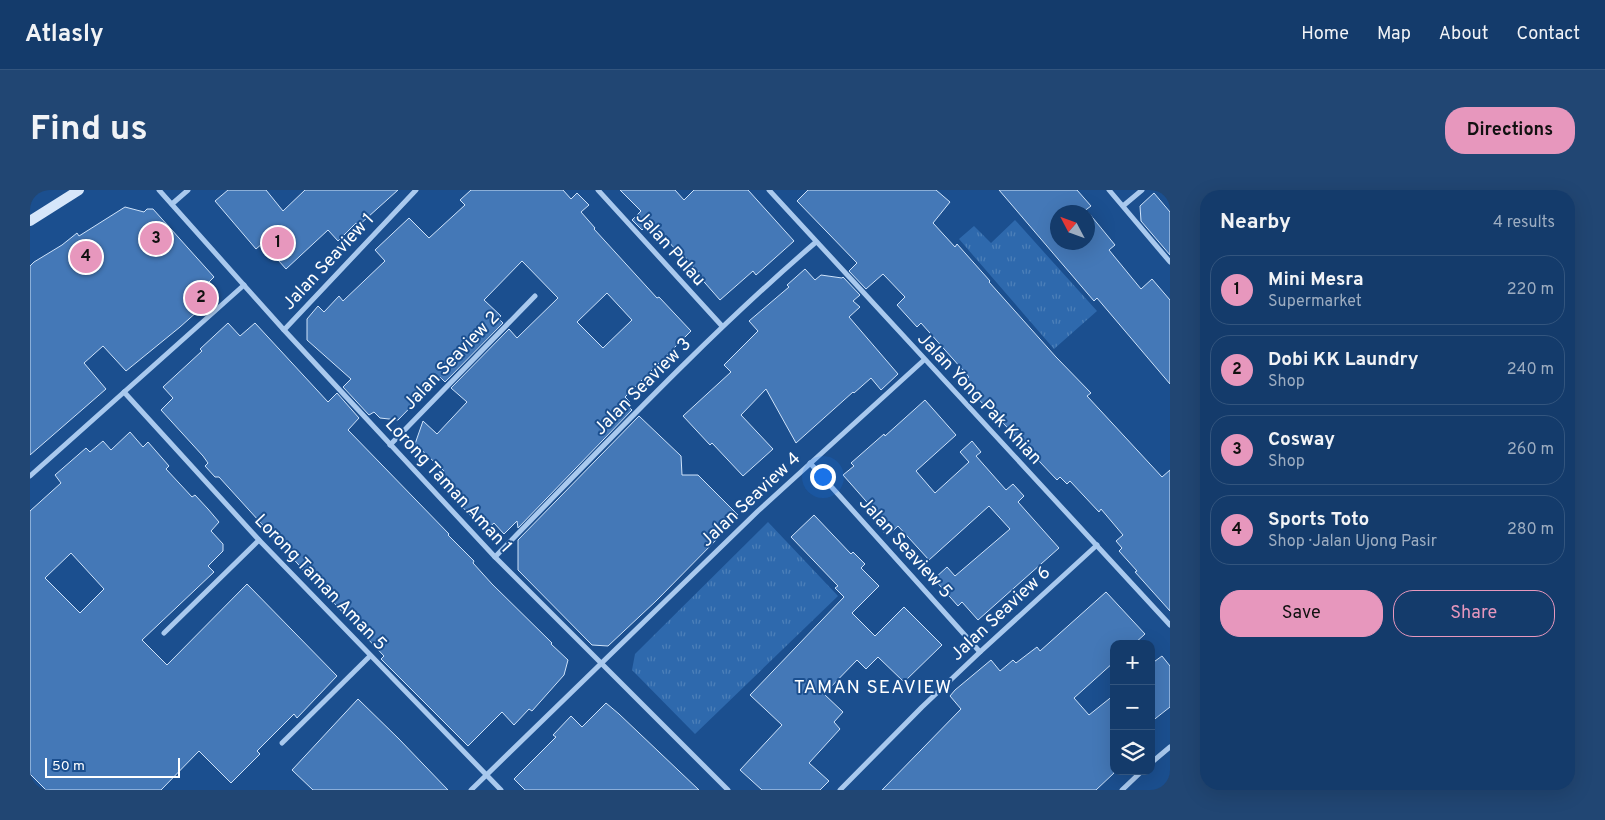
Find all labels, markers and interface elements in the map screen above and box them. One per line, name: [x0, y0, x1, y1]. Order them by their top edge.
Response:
text: Atlasly: [25, 20, 104, 50]
text: Home: [1301, 23, 1349, 46]
text: Map: [1377, 23, 1411, 46]
text: About: [1439, 23, 1488, 46]
text: Contact: [1516, 23, 1580, 46]
button: Directions: [1445, 107, 1575, 154]
text: Find us: [30, 108, 148, 152]
north arrow: [1050, 205, 1095, 250]
street label: Jalan Pulau: [630, 207, 710, 291]
street label: Jalan Seaview 1: [279, 209, 379, 315]
text: Nearby: [1220, 209, 1291, 236]
text: 4 results: [1493, 213, 1555, 233]
pin: 3: [140, 220, 172, 258]
pin: 1: [262, 224, 294, 262]
pin: 4: [70, 238, 102, 276]
text: Mini Mesra: [1268, 268, 1364, 292]
pin: 2: [185, 279, 217, 317]
text: 1: [1234, 280, 1240, 300]
text: 220 m: [1507, 280, 1554, 300]
text: Supermarket: [1268, 292, 1362, 312]
street label: Jalan Seaview 2: [399, 307, 505, 415]
street label: Jalan Yong Pak Khian: [912, 328, 1046, 470]
street label: Jalan Seaview 3: [589, 333, 697, 441]
text: Dobi KK Laundry: [1268, 348, 1419, 372]
text: 2: [1232, 360, 1242, 380]
text: 240 m: [1507, 360, 1554, 380]
text: Shop: [1268, 372, 1305, 392]
street label: Lorong Taman Aman 1: [379, 414, 517, 558]
text: Cosway: [1268, 428, 1335, 452]
text: 3: [1232, 440, 1242, 460]
text: 260 m: [1507, 440, 1554, 460]
street label: Jalan Seaview 4: [696, 448, 806, 552]
text: Shop: [1268, 452, 1305, 472]
your location: [810, 464, 836, 490]
street label: Jalan Seaview 5: [853, 492, 957, 604]
text: Sports Toto: [1268, 508, 1369, 532]
street label: Lorong Taman Aman 5: [249, 510, 391, 656]
text: 4: [1232, 520, 1242, 540]
text: 280 m: [1507, 520, 1554, 540]
text: Shop · Jalan Ujong Pasir: [1268, 532, 1437, 552]
street label: Jalan Seaview 6: [946, 562, 1056, 666]
button: Save: [1220, 590, 1383, 637]
button: Share: [1393, 590, 1555, 637]
map controls: [1110, 640, 1155, 775]
button: +: [1110, 640, 1155, 685]
district label: TAMAN SEAVIEW: [794, 676, 952, 700]
button: −: [1110, 685, 1155, 730]
button: layers: [1110, 730, 1155, 775]
scale bar: [45, 755, 180, 778]
text: 50 m: [52, 758, 85, 775]

